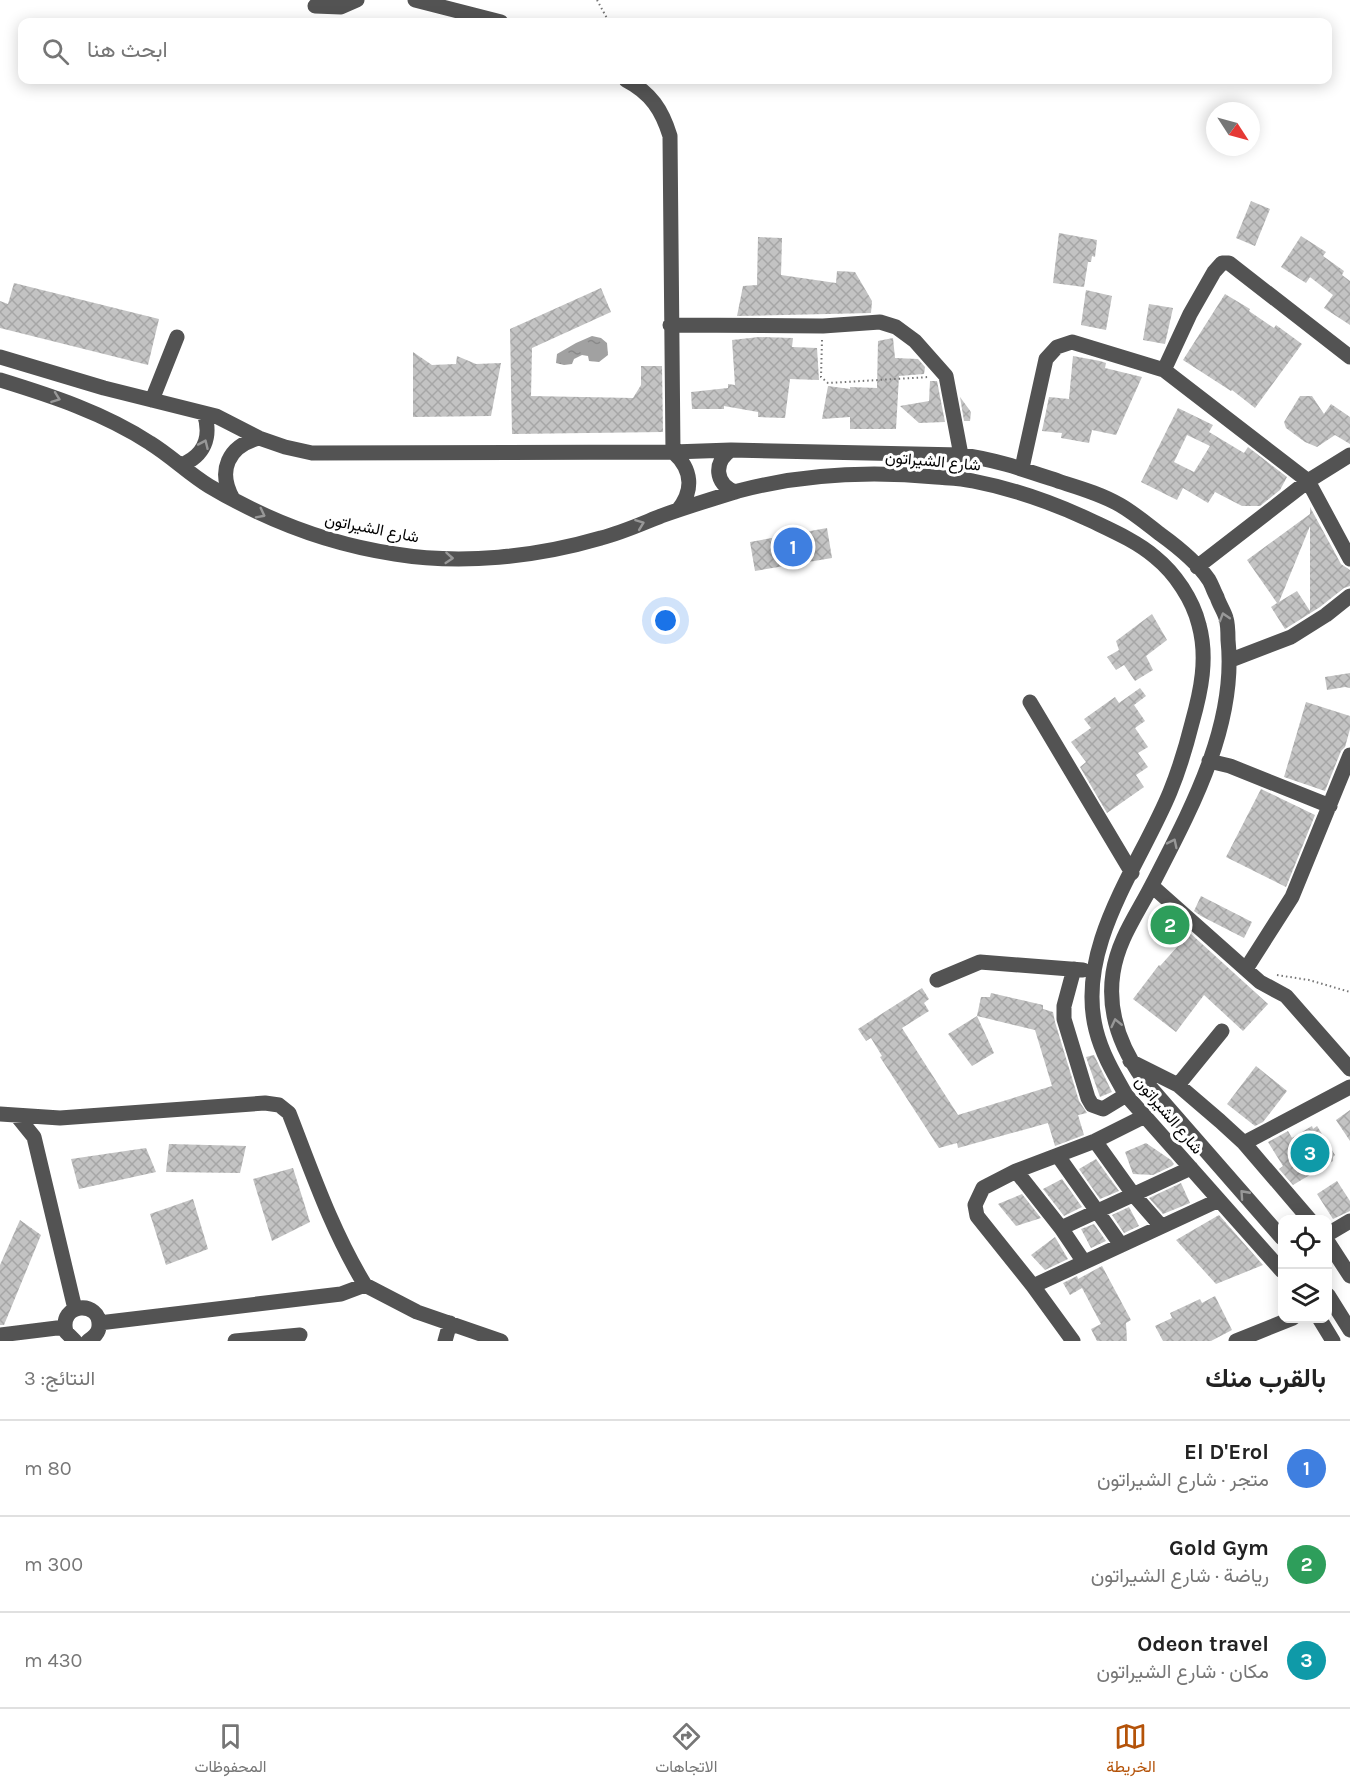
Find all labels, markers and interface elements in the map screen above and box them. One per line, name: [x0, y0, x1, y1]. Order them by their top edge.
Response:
search box: [18, 18, 1332, 84]
icon: search: [39, 35, 72, 68]
text: ابحث هنا: [87, 37, 168, 63]
north arrow: [1206, 102, 1260, 156]
one-way arrow: [50, 391, 61, 403]
one-way arrow: [196, 440, 208, 451]
street label: شارع الشيراتون: [884, 447, 982, 477]
one-way arrow: [255, 507, 266, 518]
street label: شارع الشيراتون: [323, 510, 421, 548]
one-way arrow: [634, 519, 645, 531]
pin: 1: [774, 524, 812, 570]
one-way arrow: [445, 552, 454, 565]
your location: [651, 606, 680, 635]
one-way arrow: [1219, 612, 1231, 623]
one-way arrow: [1166, 838, 1177, 849]
pin: 2: [1150, 902, 1190, 948]
one-way arrow: [1110, 1018, 1123, 1028]
street label: شارع الشيراتون: [1129, 1072, 1207, 1159]
pin: 3: [1290, 1130, 1330, 1176]
one-way arrow: [1240, 1191, 1251, 1201]
map controls: [1278, 1215, 1332, 1323]
button: locate: [1278, 1215, 1332, 1269]
button: layers: [1278, 1269, 1332, 1323]
text: بالقرب منك: [1205, 1363, 1326, 1394]
text: النتائج: 3: [24, 1367, 95, 1390]
text: El D'Erol: [1184, 1439, 1269, 1465]
text: 80 m: [24, 1457, 72, 1480]
text: 1: [1303, 1457, 1310, 1480]
text: متجر · شارع الشيراتون: [1097, 1468, 1269, 1491]
text: Gold Gym: [1169, 1535, 1269, 1561]
text: 300 m: [24, 1553, 83, 1576]
text: 2: [1300, 1553, 1313, 1576]
text: رياضة · شارع الشيراتون: [1091, 1564, 1269, 1587]
text: Odeon travel: [1137, 1631, 1269, 1657]
text: 430 m: [24, 1649, 82, 1672]
text: 3: [1300, 1649, 1313, 1672]
text: مكان · شارع الشيراتون: [1097, 1660, 1269, 1683]
tab: المحفوظات: [194, 1720, 267, 1781]
tab: الاتجاهات: [655, 1720, 717, 1781]
tab: الخريطة: [1106, 1720, 1156, 1781]

